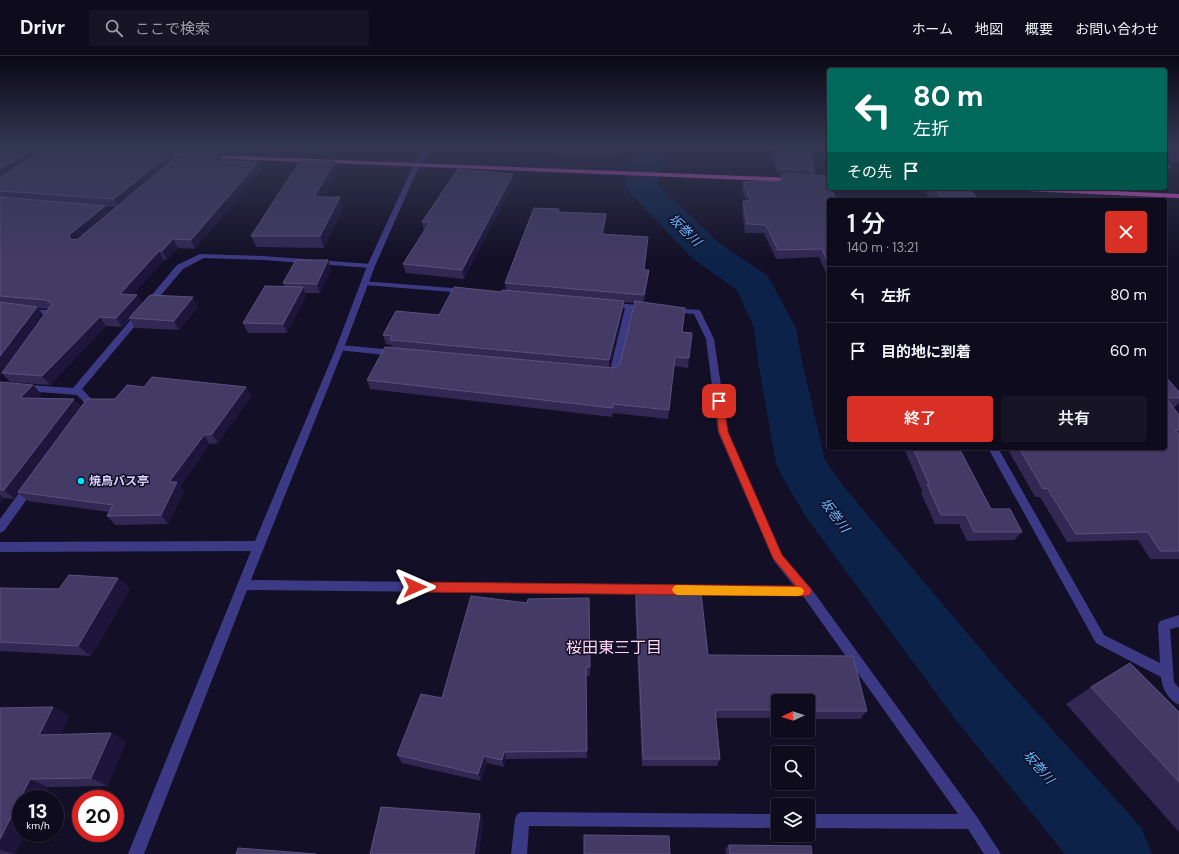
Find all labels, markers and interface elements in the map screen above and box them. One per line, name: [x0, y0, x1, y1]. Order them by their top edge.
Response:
search box: [89, 10, 369, 46]
text: Drivr: [20, 15, 65, 40]
icon: search: [103, 17, 125, 39]
text: ここで検索: [135, 19, 210, 39]
text: ホーム: [911, 20, 953, 38]
text: 地図: [975, 20, 1003, 38]
text: 概要: [1025, 20, 1053, 38]
text: お問い合わせ: [1075, 20, 1159, 38]
text: 80 m: [913, 78, 983, 115]
icon: left: [847, 84, 899, 136]
text: 左折: [913, 117, 949, 141]
icon: arrive: [900, 160, 922, 182]
text: その先: [847, 162, 892, 182]
text: 1 分: [847, 208, 885, 239]
water label: 坂巻川: [665, 210, 706, 251]
button: close: [1105, 211, 1147, 253]
text: 140 m · 13:21: [847, 239, 918, 256]
icon: left: [847, 284, 869, 306]
text: 80 m: [1110, 285, 1147, 305]
text: 左折: [881, 286, 911, 306]
icon: arrive: [847, 340, 869, 362]
text: 60 m: [1110, 341, 1147, 361]
text: 目的地に到着: [881, 342, 971, 362]
pin: [702, 384, 736, 418]
icon: arrive: [708, 390, 730, 412]
button: 終了: [847, 396, 993, 442]
button: 共有: [1001, 396, 1147, 442]
place label: 焼鳥バス亭: [89, 473, 149, 489]
marker: 焼鳥バス亭: [76, 476, 86, 486]
water label: 坂巻川: [816, 494, 855, 537]
position arrow: [394, 566, 436, 608]
district label: 桜田東三丁目: [566, 637, 662, 658]
north arrow: [771, 694, 815, 738]
map controls: [771, 694, 815, 842]
button: search: [771, 746, 815, 790]
water label: 坂巻川: [1020, 747, 1060, 789]
speed limit sign: 20: [72, 790, 124, 842]
text: 13: [28, 798, 48, 824]
button: layers: [771, 798, 815, 842]
text: km/h: [26, 819, 50, 832]

